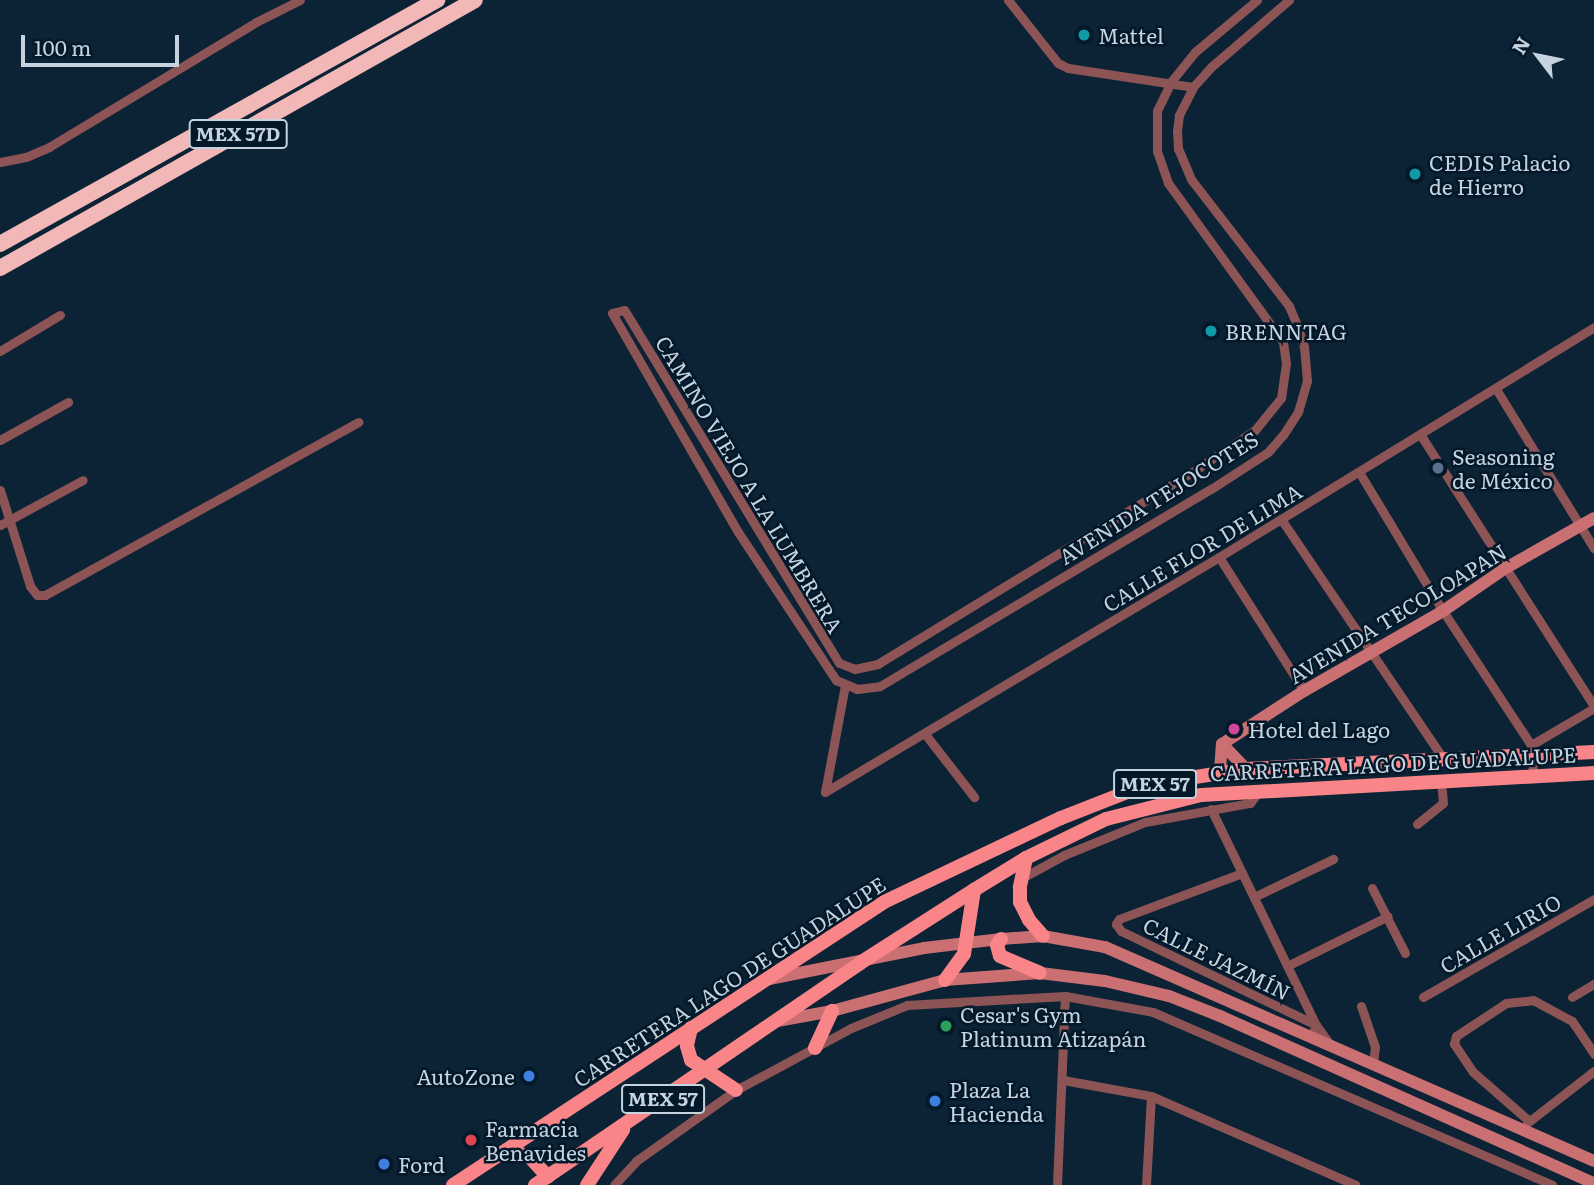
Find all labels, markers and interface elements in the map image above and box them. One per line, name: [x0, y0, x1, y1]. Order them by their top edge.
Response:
scale bar: [24, 21, 182, 65]
north arrow: [1503, 21, 1573, 91]
place label: Mattel: [1098, 22, 1164, 48]
marker: Mattel: [1076, 27, 1092, 43]
text: 100 m: [34, 31, 91, 62]
text: N: [1504, 31, 1536, 59]
road number: MEX 57D: [187, 118, 289, 150]
place label: CEDIS Palacio de Hierro: [1429, 149, 1570, 199]
marker: CEDIS Palacio de Hierro: [1407, 166, 1423, 182]
place label: BRENNTAG: [1225, 318, 1347, 344]
marker: BRENNTAG: [1203, 323, 1219, 339]
street label: CAMINO VIEJO A LA LUMBRERA: [651, 331, 849, 637]
street label: AVENIDA TEJOCOTES: [1054, 425, 1262, 569]
place label: Seasoning de México: [1452, 443, 1555, 493]
marker: Seasoning de México: [1430, 460, 1446, 476]
street label: CALLE FLOR DE LIMA: [1098, 478, 1306, 616]
street label: AVENIDA TECOLOAPAN: [1283, 538, 1511, 688]
place label: Hotel del Lago: [1248, 716, 1390, 742]
marker: Hotel del Lago: [1226, 721, 1242, 737]
street label: CARRETERA LAGO DE GUADALUPE: [1209, 741, 1577, 785]
road number: MEX 57: [1113, 768, 1197, 800]
street label: CARRETERA LAGO DE GUADALUPE: [568, 870, 890, 1092]
street label: CALLE LIRIO: [1435, 888, 1565, 978]
street label: CALLE JAZMÍN: [1139, 911, 1295, 1005]
place label: Cesar's Gym Platinum Atizapán: [960, 1001, 1146, 1051]
marker: Cesar's Gym Platinum Atizapán: [938, 1018, 954, 1034]
place label: AutoZone: [416, 1063, 515, 1089]
marker: AutoZone: [521, 1068, 537, 1084]
place label: Plaza La Hacienda: [949, 1076, 1044, 1126]
road number: MEX 57: [621, 1084, 705, 1114]
marker: Plaza La Hacienda: [927, 1093, 943, 1109]
place label: Farmacia Benavides: [485, 1115, 586, 1165]
marker: Farmacia Benavides: [463, 1132, 479, 1148]
place label: Ford: [398, 1151, 445, 1177]
marker: Ford: [376, 1156, 392, 1172]

